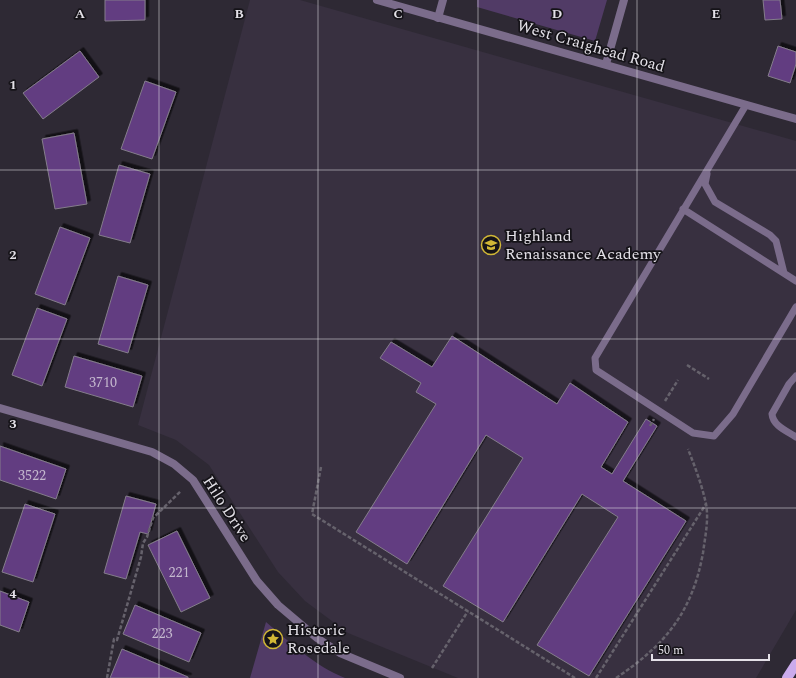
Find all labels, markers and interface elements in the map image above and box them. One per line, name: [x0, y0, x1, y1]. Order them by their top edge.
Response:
text: A: [75, 4, 85, 24]
text: B: [234, 4, 244, 24]
text: C: [393, 4, 403, 24]
text: D: [552, 4, 562, 24]
text: E: [712, 4, 721, 24]
street label: West Craighead Road: [514, 13, 668, 79]
text: 1: [9, 75, 17, 95]
place label: Highland Renaissance Academy: [505, 224, 662, 266]
school or university icon: Highland Renaissance Academy: [480, 234, 502, 256]
text: 2: [9, 245, 17, 265]
house number: 3710: [89, 372, 117, 393]
text: 3: [9, 414, 17, 434]
house number: 3522: [18, 465, 46, 486]
street label: Hilo Drive: [197, 471, 257, 547]
house number: 221: [169, 562, 190, 583]
text: 4: [9, 584, 17, 604]
place label: Historic Rosedale: [287, 618, 350, 660]
house number: 223: [152, 623, 173, 644]
place icon: Historic Rosedale: [262, 628, 284, 650]
scale bar: [652, 636, 769, 662]
text: 50 m: [658, 641, 683, 660]

